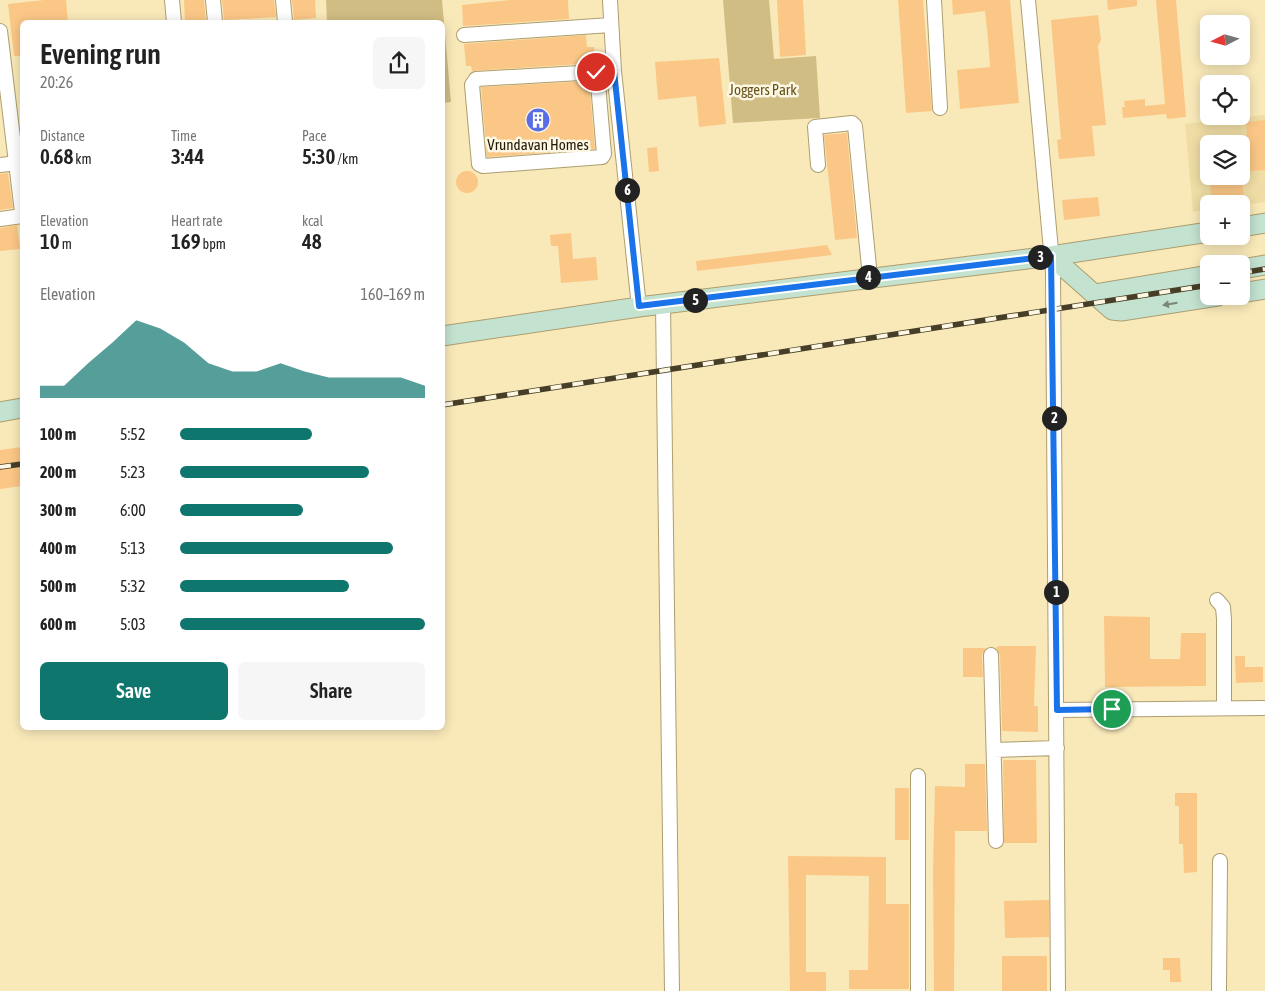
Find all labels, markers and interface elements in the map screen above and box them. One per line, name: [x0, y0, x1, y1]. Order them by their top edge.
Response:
north arrow: [1200, 15, 1250, 65]
map controls: [1200, 15, 1250, 305]
button: share: [373, 37, 425, 89]
text: Evening run: [40, 38, 161, 70]
pin: [575, 51, 617, 93]
icon: check: [582, 58, 610, 86]
text: 20:26: [40, 73, 73, 91]
button: locate: [1200, 75, 1250, 125]
park label: Joggers Park: [729, 81, 797, 98]
building icon: Vrundavan Homes: [525, 107, 551, 133]
text: Distance: [40, 128, 85, 144]
text: Time: [171, 128, 197, 144]
text: Pace: [302, 128, 327, 144]
button: layers: [1200, 135, 1250, 185]
place label: Vrundavan Homes: [487, 136, 589, 153]
text: 0.68: [40, 144, 73, 168]
text: 3:44: [171, 144, 204, 168]
text: 5:30: [302, 144, 335, 168]
text: km: [73, 151, 92, 167]
text: /km: [335, 151, 358, 167]
pin: 6: [614, 178, 640, 202]
text: 6: [624, 182, 631, 198]
button: +: [1200, 195, 1250, 245]
text: Elevation: [40, 213, 89, 229]
text: Heart rate: [171, 213, 223, 229]
text: kcal: [302, 213, 323, 229]
text: 10: [40, 229, 60, 253]
text: 169: [171, 229, 201, 253]
text: 48: [302, 229, 322, 253]
text: m: [60, 236, 72, 252]
text: bpm: [201, 236, 226, 252]
pin: 3: [1028, 244, 1052, 270]
text: 3: [1037, 249, 1044, 265]
button: −: [1200, 255, 1250, 305]
pin: 4: [856, 264, 880, 290]
text: 4: [865, 269, 872, 285]
text: Elevation: [40, 285, 95, 303]
text: 160–169 m: [361, 285, 425, 303]
pin: 5: [682, 288, 708, 312]
text: 5: [692, 292, 699, 308]
one-way arrow: [1161, 300, 1177, 308]
pin: 2: [1042, 406, 1066, 430]
text: 2: [1051, 410, 1058, 426]
text: 100 m: [40, 425, 76, 443]
text: 5:52: [120, 425, 145, 443]
text: 200 m: [40, 463, 76, 481]
text: 5:23: [120, 463, 145, 481]
text: 300 m: [40, 501, 76, 519]
text: 6:00: [120, 501, 146, 519]
text: 400 m: [40, 539, 76, 557]
text: 5:13: [120, 539, 145, 557]
text: 500 m: [40, 577, 76, 595]
text: 5:32: [120, 577, 145, 595]
pin: 1: [1044, 580, 1068, 604]
text: 1: [1053, 584, 1060, 600]
text: 600 m: [40, 615, 76, 633]
text: 5:03: [120, 615, 146, 633]
button: Save: [40, 662, 228, 720]
button: Share: [238, 662, 425, 720]
pin: [1091, 688, 1133, 730]
icon: arrive: [1098, 695, 1126, 723]

